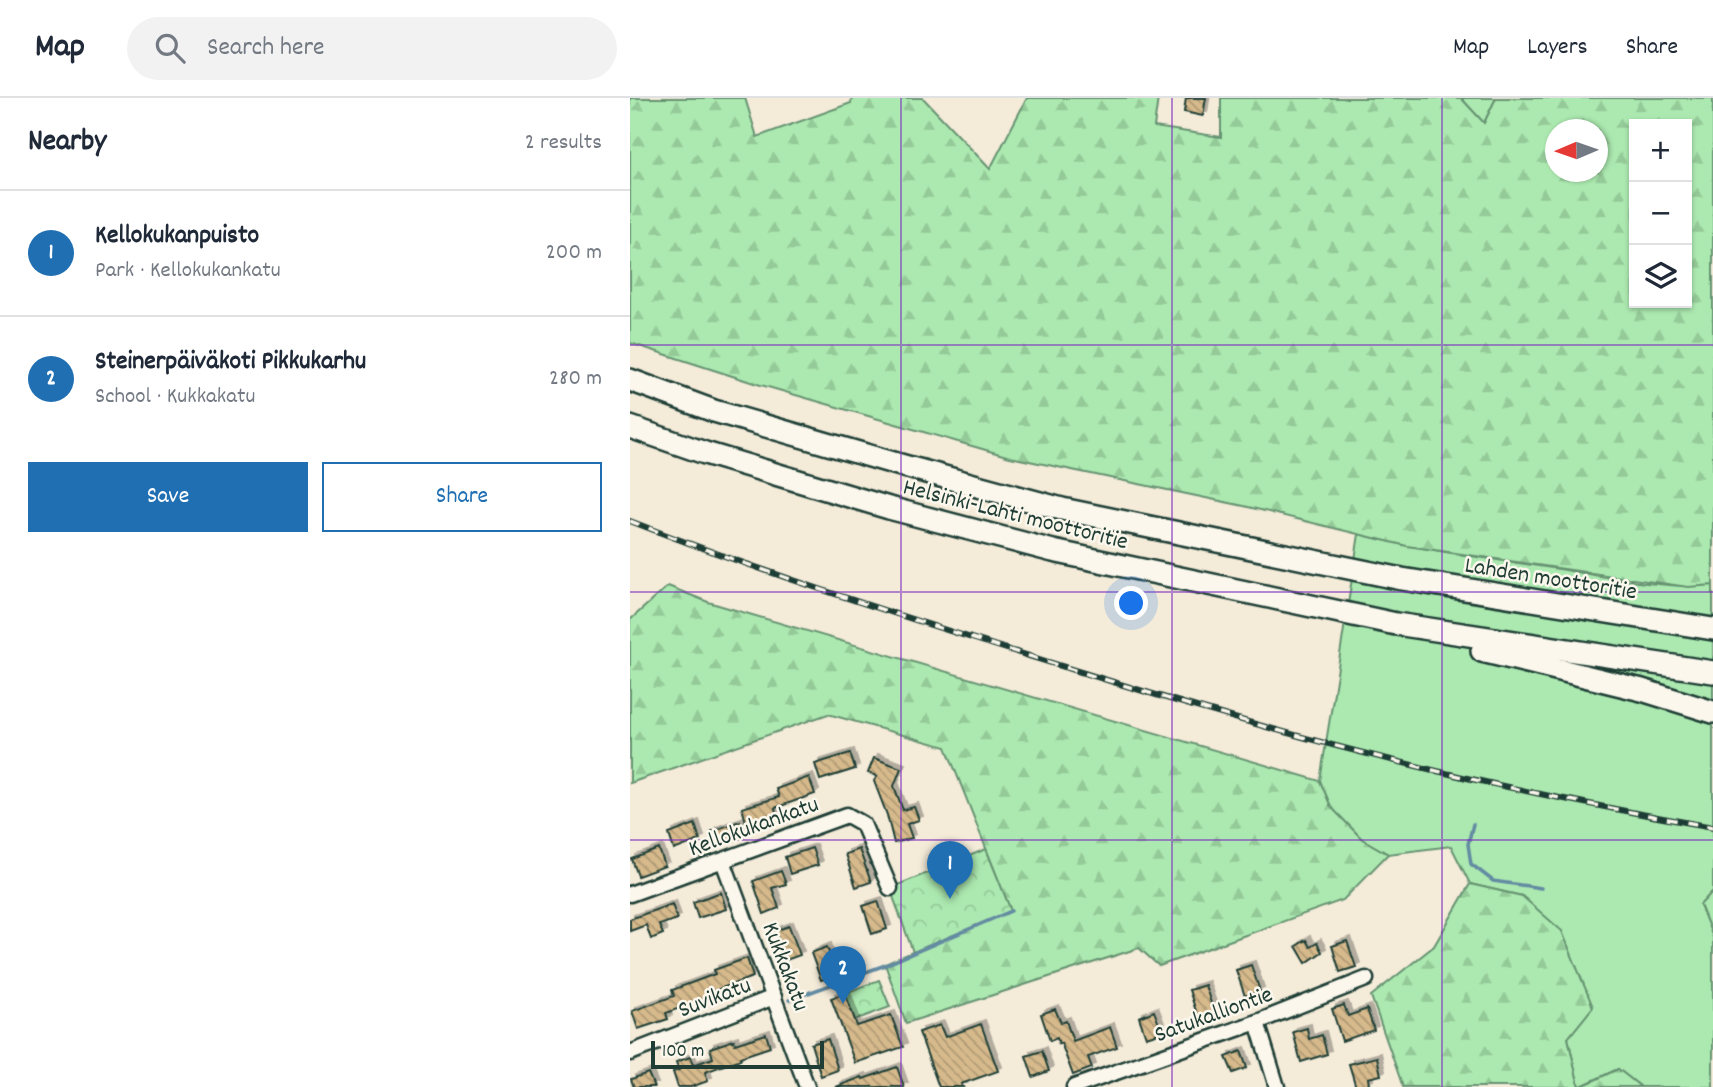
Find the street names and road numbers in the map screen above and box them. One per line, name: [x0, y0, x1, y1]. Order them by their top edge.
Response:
street label: Helsinki-Lahti moottoritie: [899, 472, 1131, 560]
street label: Lahden moottoritie: [1462, 550, 1639, 610]
street label: Kellokukankatu: [684, 789, 824, 867]
street label: Kukkakatu: [752, 918, 817, 1016]
street label: Suvikatu: [674, 969, 756, 1028]
street label: Satukalliontie: [1150, 979, 1278, 1053]

